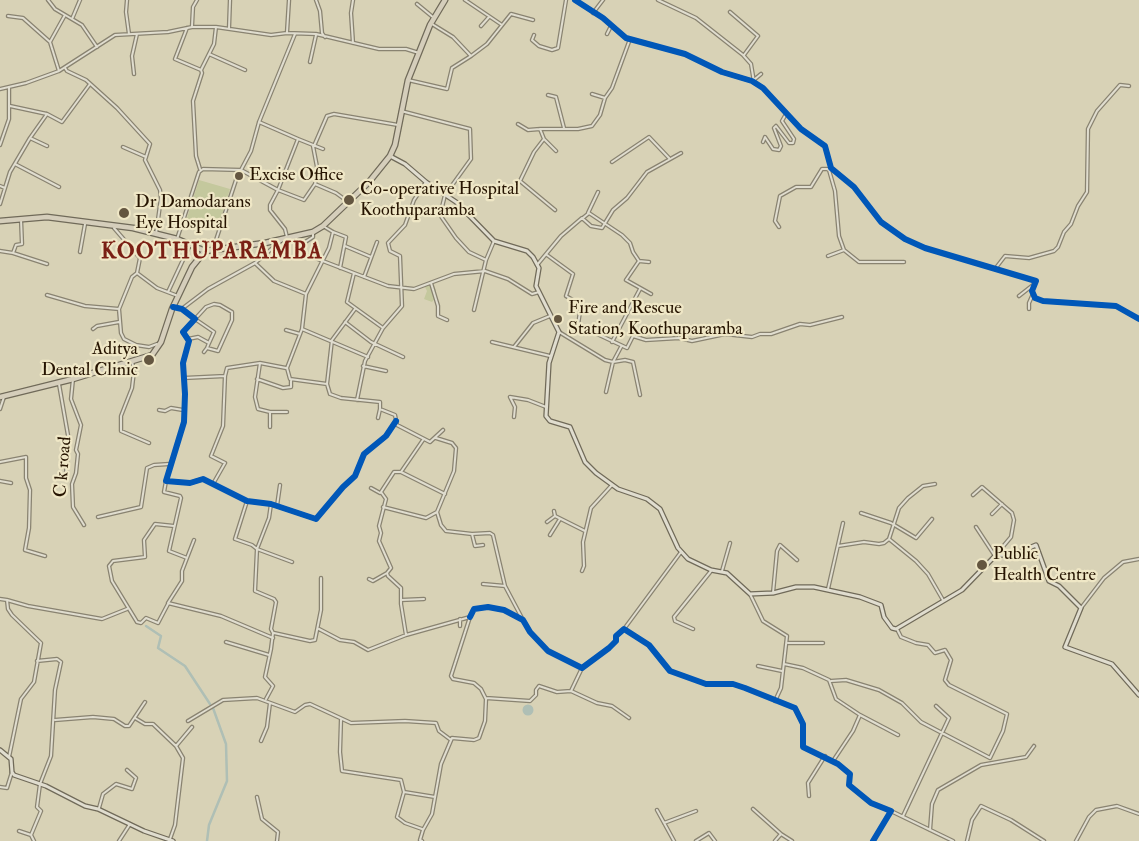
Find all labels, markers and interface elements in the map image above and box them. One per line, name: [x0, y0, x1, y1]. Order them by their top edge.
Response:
place label: Excise Office: [249, 165, 343, 187]
marker: Excise Office: [233, 170, 245, 182]
place label: Co-operative Hospital Koothuparamba: [360, 179, 519, 222]
place label: Dr Damodarans Eye Hospital: [135, 192, 251, 234]
marker: Co-operative Hospital Koothuparamba: [342, 193, 356, 207]
marker: Dr Damodarans Eye Hospital: [117, 206, 131, 220]
district label: KOOTHUPARAMBA: [99, 240, 325, 266]
place label: Fire and Rescue Station, Koothuparamba: [568, 298, 743, 340]
marker: Fire and Rescue Station, Koothuparamba: [552, 313, 564, 325]
place label: Aditya Dental Clinic: [41, 339, 138, 382]
marker: Aditya Dental Clinic: [142, 353, 156, 367]
street label: C k road: [51, 436, 77, 498]
place label: Public Health Centre: [993, 544, 1096, 586]
marker: Public Health Centre: [975, 558, 989, 572]

